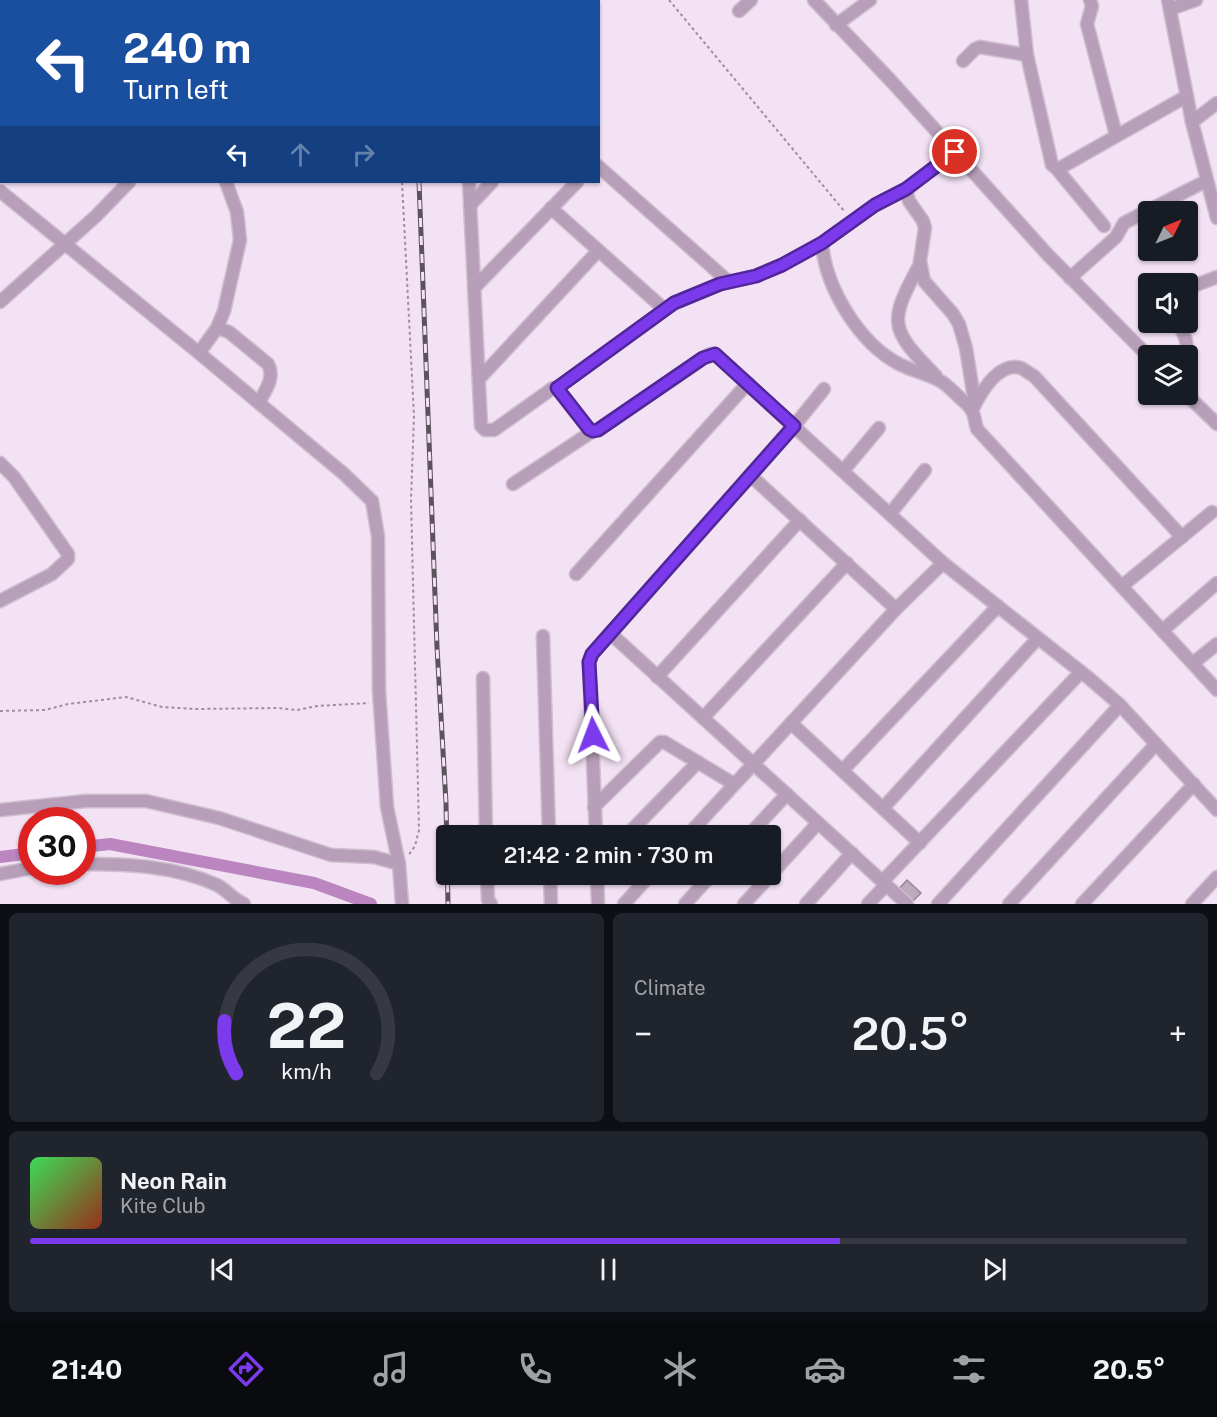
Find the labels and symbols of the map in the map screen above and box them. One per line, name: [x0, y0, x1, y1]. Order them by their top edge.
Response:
pin: [929, 126, 980, 177]
north arrow: [1138, 201, 1198, 261]
position arrow: [561, 703, 625, 767]
speed limit sign: 30: [18, 807, 96, 885]

